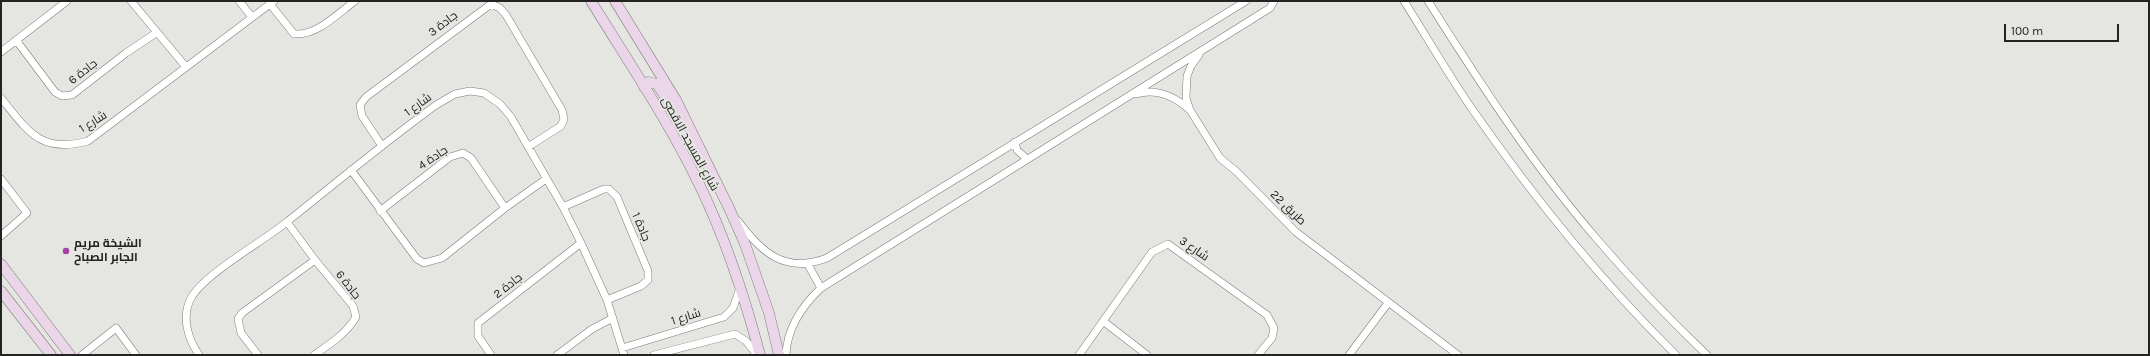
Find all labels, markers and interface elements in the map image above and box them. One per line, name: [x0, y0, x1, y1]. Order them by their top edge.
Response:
street label: جادة 3: [426, 8, 460, 40]
scale bar: [2006, 16, 2121, 42]
text: 100 m: [2011, 24, 2043, 38]
street label: جادة 6: [66, 56, 100, 88]
street label: شارع 1: [402, 90, 434, 120]
street label: شارع المسجد الاقصى: [658, 94, 722, 194]
street label: شارع 1: [76, 108, 110, 136]
street label: جادة 4: [415, 143, 451, 173]
street label: طريق 22: [1267, 187, 1309, 229]
street label: جادة 1: [629, 210, 653, 244]
street label: شارع 3: [1176, 234, 1212, 264]
place label: الشيخة مريم الجابر الصباح: [74, 237, 142, 265]
marker: الشيخة مريم الجابر الصباح: [61, 246, 71, 256]
street label: جادة 6: [332, 268, 364, 302]
street label: جادة 2: [491, 270, 525, 302]
street label: شارع 1: [670, 306, 702, 328]

